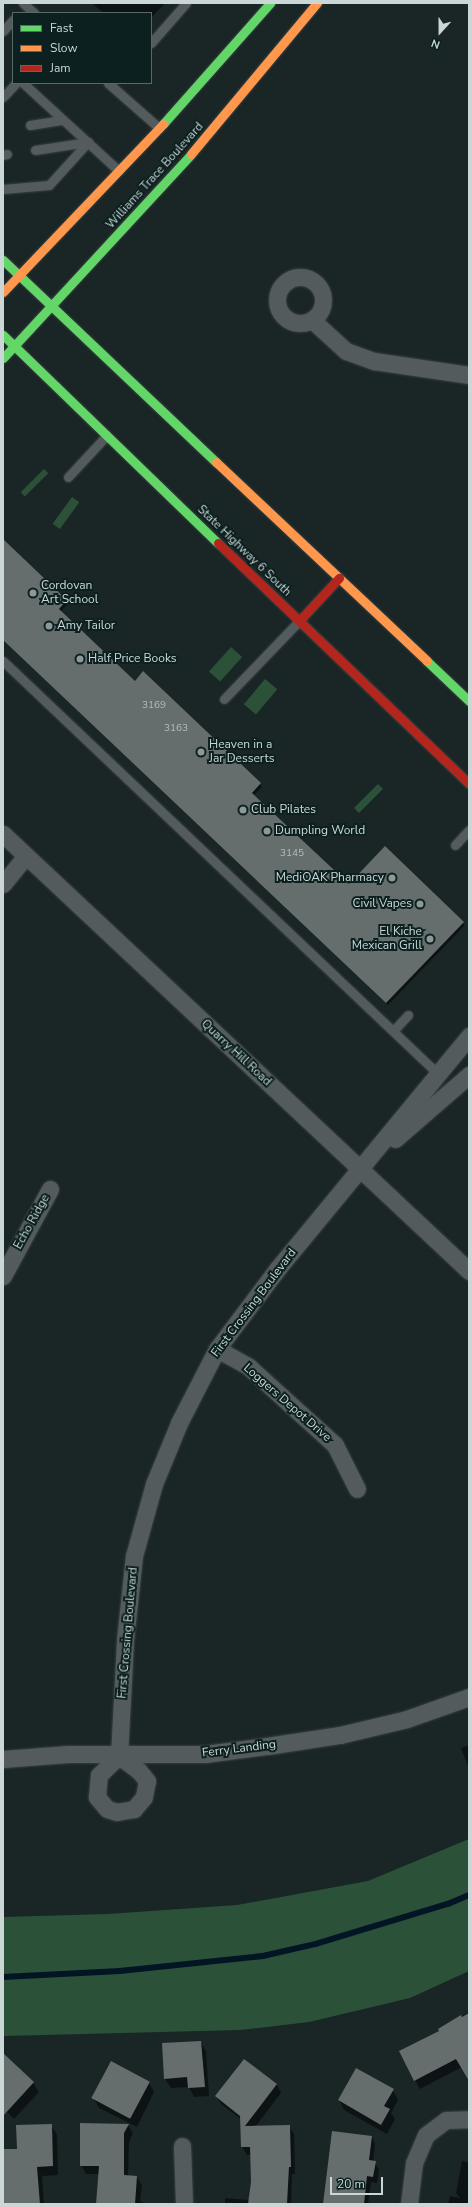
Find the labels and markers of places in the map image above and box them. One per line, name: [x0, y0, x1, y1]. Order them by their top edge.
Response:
place label: Cordovan Art School: [41, 579, 98, 607]
marker: Cordovan Art School: [28, 588, 38, 598]
place label: Amy Tailor: [57, 619, 115, 633]
marker: Amy Tailor: [44, 621, 54, 631]
place label: Half Price Books: [88, 652, 177, 666]
marker: Half Price Books: [75, 654, 85, 664]
place label: Heaven in a Jar Desserts: [209, 738, 274, 766]
marker: Heaven in a Jar Desserts: [196, 747, 206, 757]
place label: Club Pilates: [251, 803, 316, 817]
marker: Club Pilates: [238, 805, 248, 815]
place label: Dumpling World: [275, 824, 365, 838]
marker: Dumpling World: [262, 826, 272, 836]
place label: MediOAK Pharmacy: [276, 871, 384, 885]
marker: MediOAK Pharmacy: [387, 873, 397, 883]
place label: Civil Vapes: [352, 897, 412, 911]
marker: Civil Vapes: [415, 899, 425, 909]
place label: El Kiche Mexican Grill: [352, 925, 422, 953]
marker: El Kiche Mexican Grill: [425, 934, 435, 944]

